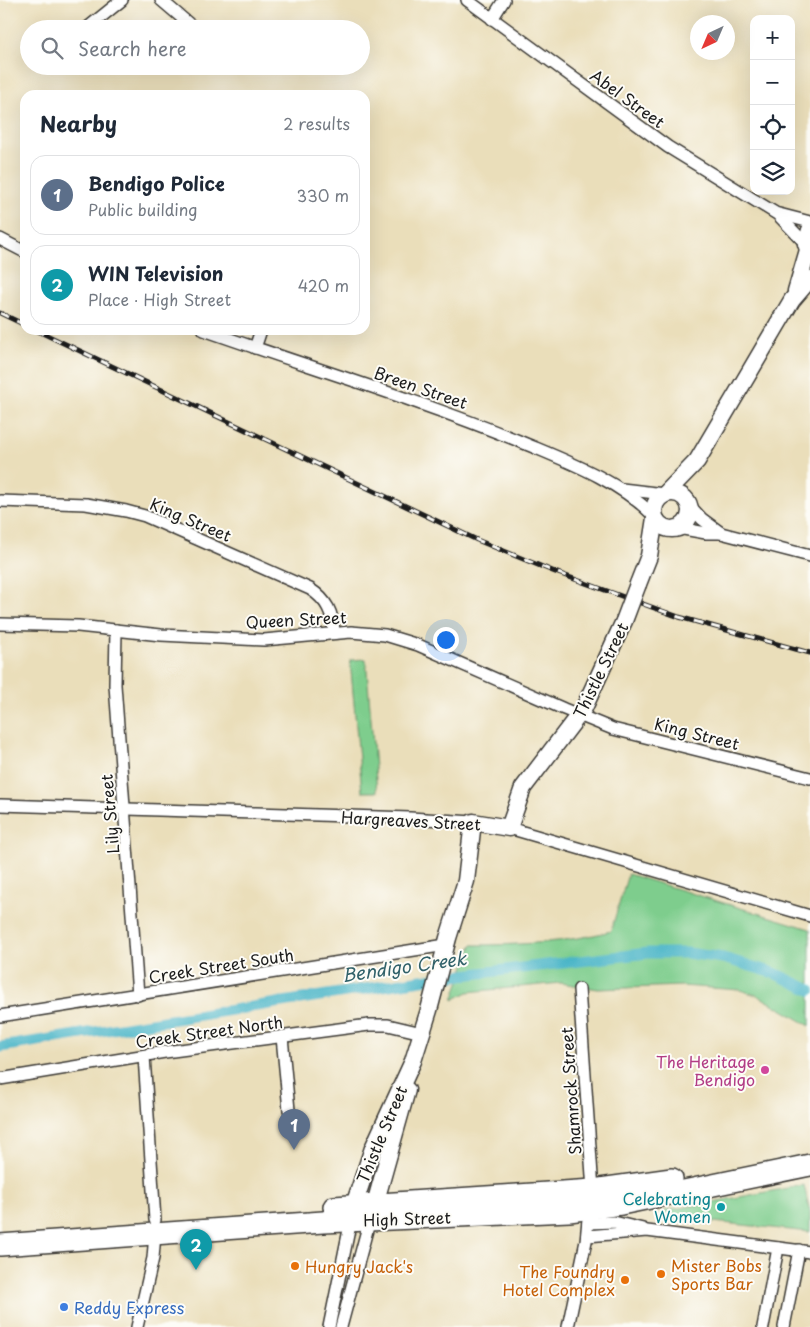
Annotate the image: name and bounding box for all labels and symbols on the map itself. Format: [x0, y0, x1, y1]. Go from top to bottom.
north arrow [690, 15, 735, 60]
street label: Abel Street [586, 63, 671, 134]
street label: Breen Street [371, 360, 471, 414]
street label: King Street [146, 491, 236, 547]
street label: Queen Street [245, 604, 348, 634]
street label: Thistle Street [566, 618, 634, 722]
your location [433, 627, 459, 653]
street label: King Street [652, 711, 742, 755]
street label: Lily Street [94, 773, 124, 855]
street label: Hargreaves Street [341, 804, 482, 836]
street label: Creek Street South [147, 942, 295, 988]
water label: Bendigo Creek [340, 944, 469, 988]
street label: Creek Street North [134, 1009, 284, 1053]
street label: Shamrock Street [554, 1026, 586, 1156]
place label: The Heritage Bendigo [656, 1049, 755, 1091]
marker: The Heritage Bendigo [759, 1064, 771, 1076]
street label: Thistle Street [350, 1081, 413, 1187]
pin: 1 [278, 1109, 310, 1150]
place label: Celebrating Women [622, 1186, 711, 1228]
marker: Celebrating Women [715, 1201, 727, 1213]
street label: High Street [363, 1204, 452, 1232]
pin: 2 [180, 1229, 212, 1270]
place label: Mister Bobs Sports Bar [671, 1253, 762, 1295]
place label: Hungry Jack's [305, 1254, 413, 1278]
place label: The Foundry Hotel Complex [503, 1259, 615, 1301]
marker: Hungry Jack's [289, 1260, 301, 1272]
marker: Mister Bobs Sports Bar [655, 1268, 667, 1280]
marker: The Foundry Hotel Complex [619, 1274, 631, 1286]
place label: Reddy Express [74, 1295, 184, 1319]
marker: Reddy Express [58, 1301, 70, 1313]

